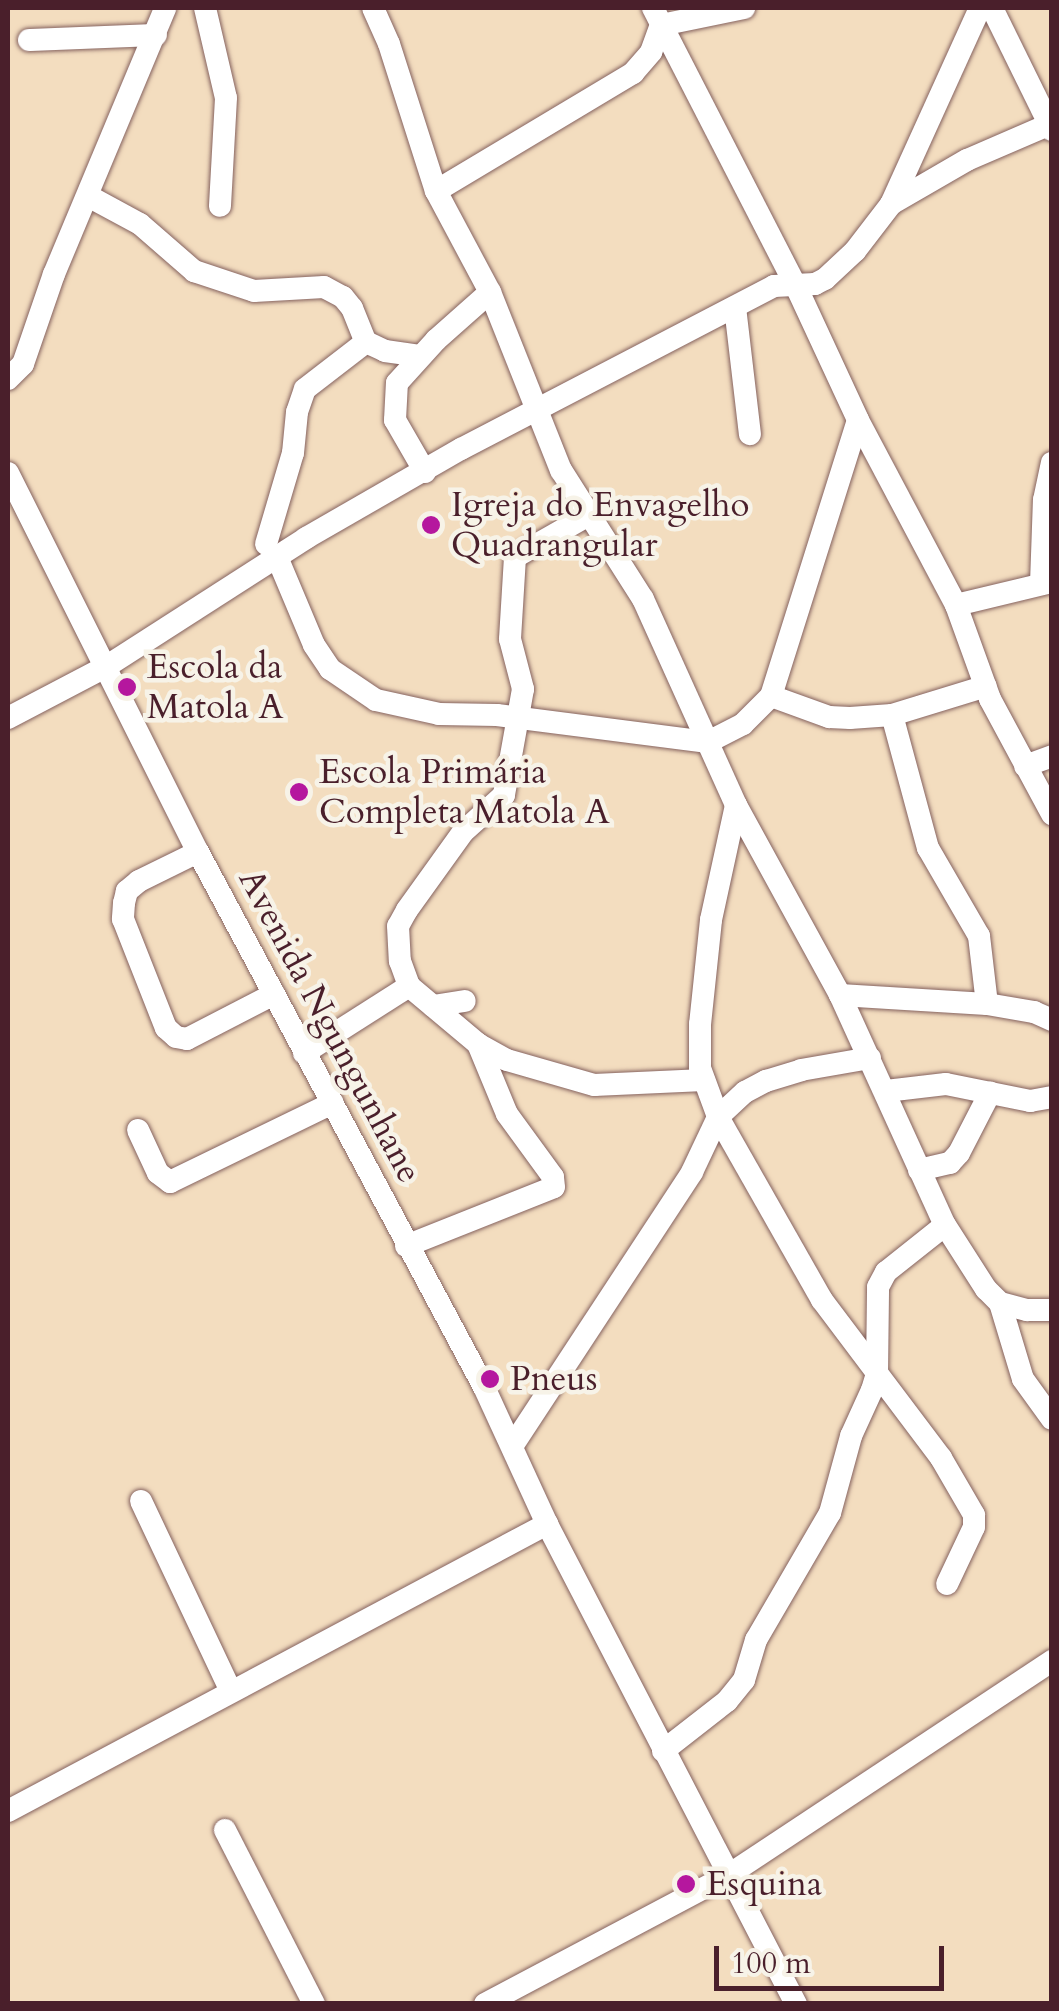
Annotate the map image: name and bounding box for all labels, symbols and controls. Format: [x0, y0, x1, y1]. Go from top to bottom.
place label: Igreja do Envagelho Quadrangular [451, 484, 749, 566]
marker: Igreja do Envagelho Quadrangular [420, 514, 442, 536]
place label: Escola da Matola A [147, 646, 283, 728]
marker: Escola da Matola A [116, 676, 138, 698]
place label: Escola Primária Completa Matola A [319, 751, 610, 833]
marker: Escola Primária Completa Matola A [288, 781, 310, 803]
street label: Avenida Ngungunhane [230, 862, 430, 1190]
place label: Pneus [510, 1358, 597, 1400]
marker: Pneus [479, 1368, 501, 1390]
place label: Esquina [706, 1863, 822, 1905]
marker: Esquina [675, 1873, 697, 1895]
scale bar [719, 1926, 949, 1988]
text: 100 m [731, 1943, 811, 1984]

